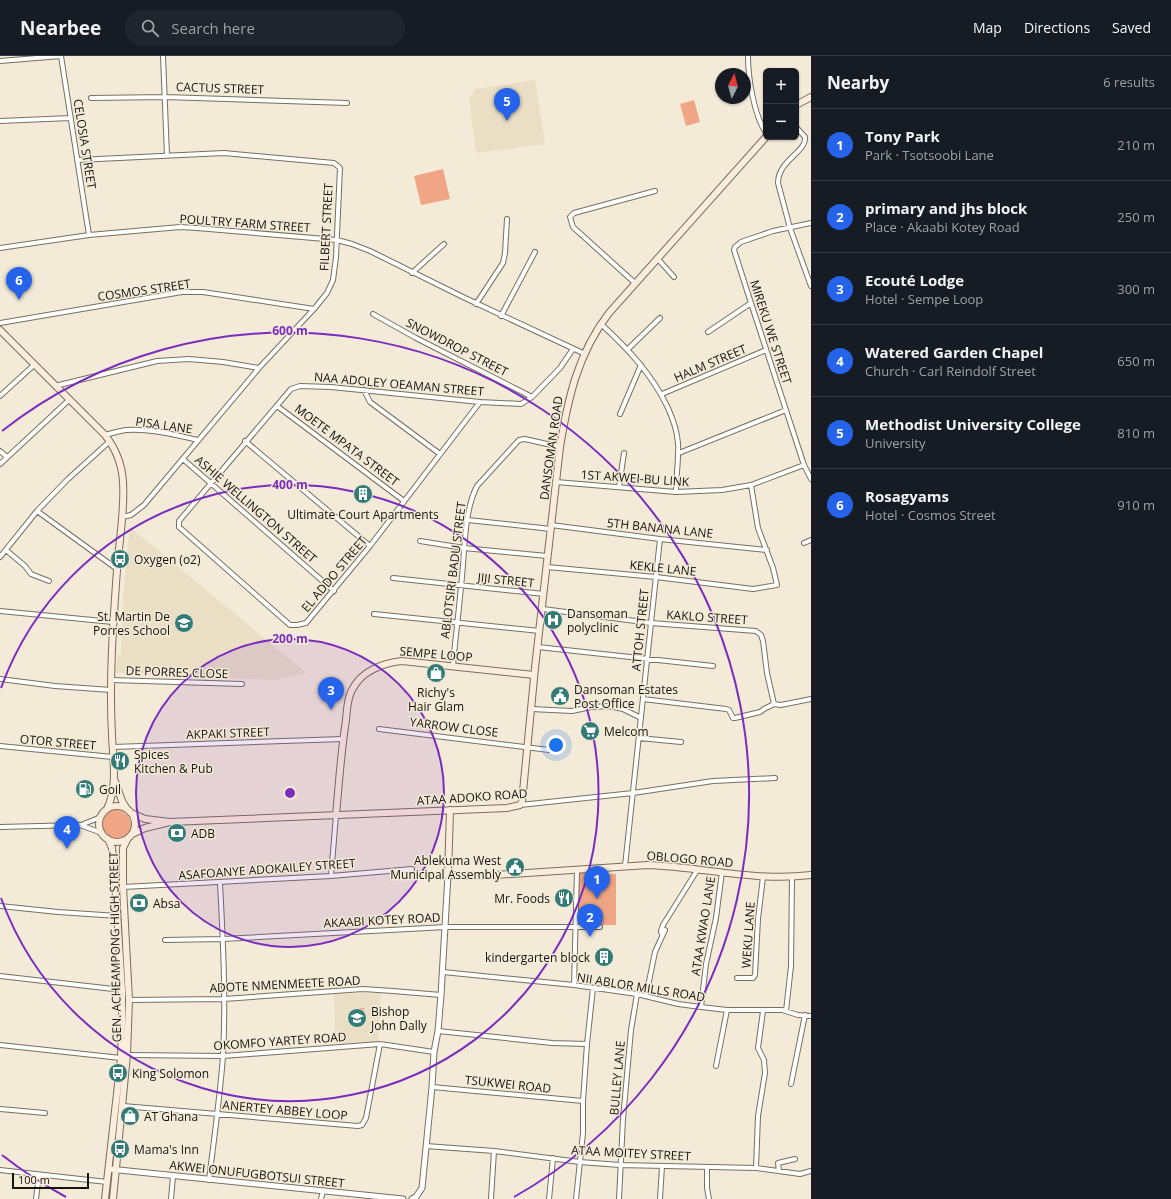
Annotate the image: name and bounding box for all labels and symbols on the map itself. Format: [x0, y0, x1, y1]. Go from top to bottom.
north arrow [715, 68, 751, 104]
street label: CACTUS STREET [176, 78, 265, 98]
pin: 5 [494, 88, 520, 121]
street label: CELOSIA STREET [69, 98, 101, 191]
street label: FILBERT STREET [315, 182, 337, 271]
street label: POULTRY FARM STREET [179, 210, 311, 236]
pin: 6 [6, 267, 32, 300]
street label: COSMOS STREET [96, 275, 192, 305]
street label: MIREKU WE STREET [746, 278, 796, 387]
street label: SNOWDROP STREET [403, 314, 511, 380]
text: 600 m [272, 322, 308, 339]
street label: HALM STREET [671, 340, 749, 386]
street label: NAA ADOLEY OEAMAN STREET [313, 368, 485, 400]
street label: DANSOMAN ROAD [535, 395, 567, 501]
street label: MOETE MPATA STREET [291, 400, 403, 490]
street label: PISA LANE [134, 413, 194, 437]
street label: ASHIE WELLINGTON STREET [191, 451, 321, 567]
street label: 1ST AKWEI-BU LINK [580, 466, 690, 490]
text: 400 m [272, 476, 308, 493]
building icon: Ultimate Court Apartments [352, 483, 374, 505]
street label: ABLOTSIRI BADU STREET [436, 500, 470, 639]
place label: Ultimate Court Apartments [287, 506, 439, 523]
street label: 5TH BANANA LANE [606, 514, 714, 542]
street label: EL ADDO STREET [297, 532, 371, 615]
bus stop icon: Oxygen (o2) [109, 548, 131, 570]
place label: Oxygen (o2) [134, 551, 201, 568]
street label: KEKLE LANE [629, 556, 697, 580]
street label: JIJI STREET [476, 568, 536, 591]
street label: ATTOH STREET [627, 588, 653, 672]
place label: Dansoman polyclinic [567, 605, 628, 636]
street label: KAKLO STREET [666, 606, 749, 628]
place label: St. Martin De Porres School [93, 608, 170, 639]
hospital icon: Dansoman polyclinic [542, 609, 564, 631]
school or university icon: St. Martin De Porres School [173, 612, 195, 634]
text: 200 m [272, 630, 308, 647]
street label: SEMPE LOOP [399, 642, 473, 666]
street label: DE PORRES CLOSE [125, 662, 229, 682]
shop icon: Richy's Hair Glam [425, 662, 447, 684]
pin: 3 [318, 677, 344, 710]
place label: Dansoman Estates Post Office [574, 681, 678, 712]
place label: Richy's Hair Glam [408, 684, 464, 715]
public building icon: Dansoman Estates Post Office [549, 685, 571, 707]
street label: YARROW CLOSE [409, 713, 499, 741]
supermarket icon: Melcom [579, 720, 601, 742]
street label: AKPAKI STREET [186, 723, 271, 743]
place label: Melcom [604, 723, 649, 740]
street label: OTOR STREET [19, 730, 97, 754]
your location [546, 735, 566, 755]
place label: Spices Kitchen & Pub [134, 746, 213, 777]
restaurant icon: Spices Kitchen & Pub [109, 750, 131, 772]
fuel station icon: Goil [74, 778, 96, 800]
place label: Goil [99, 781, 121, 798]
street label: ATAA ADOKO ROAD [416, 785, 528, 809]
centre of rings [283, 786, 297, 800]
pin: 4 [54, 816, 80, 849]
bank icon: ADB [166, 822, 188, 844]
place label: ADB [191, 825, 215, 842]
street label: OBLOGO ROAD [646, 847, 734, 871]
street label: GEN. ACHEAMPONG HIGH STREET [105, 851, 125, 1042]
place label: Ablekuma West Municipal Assembly [390, 852, 502, 883]
street label: ASAFOANYE ADOKAILEY STREET [178, 854, 357, 884]
public building icon: Ablekuma West Municipal Assembly [504, 856, 526, 878]
pin: 1 [584, 866, 610, 899]
street label: ATAA KWAO LANE [687, 875, 719, 977]
restaurant icon: Mr. Foods [553, 887, 575, 909]
place label: Mr. Foods [494, 890, 550, 907]
bank icon: Absa [128, 892, 150, 914]
place label: Absa [153, 895, 180, 912]
street label: WEKU LANE [737, 901, 759, 969]
pin: 2 [577, 904, 603, 937]
street label: AKAABI KOTEY ROAD [323, 908, 441, 932]
building icon: kindergarten block [593, 946, 615, 968]
place label: kindergarten block [485, 949, 591, 966]
street label: NII ABLOR MILLS ROAD [576, 968, 706, 1006]
street label: ADOTE NMENMEETE ROAD [209, 972, 361, 996]
place label: Bishop John Dally [370, 1003, 428, 1034]
school or university icon: Bishop John Dally [346, 1007, 368, 1029]
street label: OKOMFO YARTEY ROAD [213, 1028, 347, 1054]
street label: BULLEY LANE [605, 1040, 629, 1116]
bus stop icon: King Solomon [107, 1062, 129, 1084]
place label: King Solomon [132, 1065, 209, 1082]
street label: TSUKWEI ROAD [464, 1071, 552, 1097]
street label: ANERTEY ABBEY LOOP [222, 1096, 348, 1124]
shop icon: AT Ghana [119, 1105, 141, 1127]
place label: AT Ghana [144, 1108, 198, 1125]
bus stop icon: Mama's Inn [109, 1138, 131, 1160]
place label: Mama's Inn [134, 1141, 199, 1158]
street label: ATAA MOITEY STREET [571, 1141, 692, 1165]
street label: AKWEI ONUFUGBOTSUI STREET [169, 1156, 346, 1192]
scale bar [12, 1171, 89, 1190]

